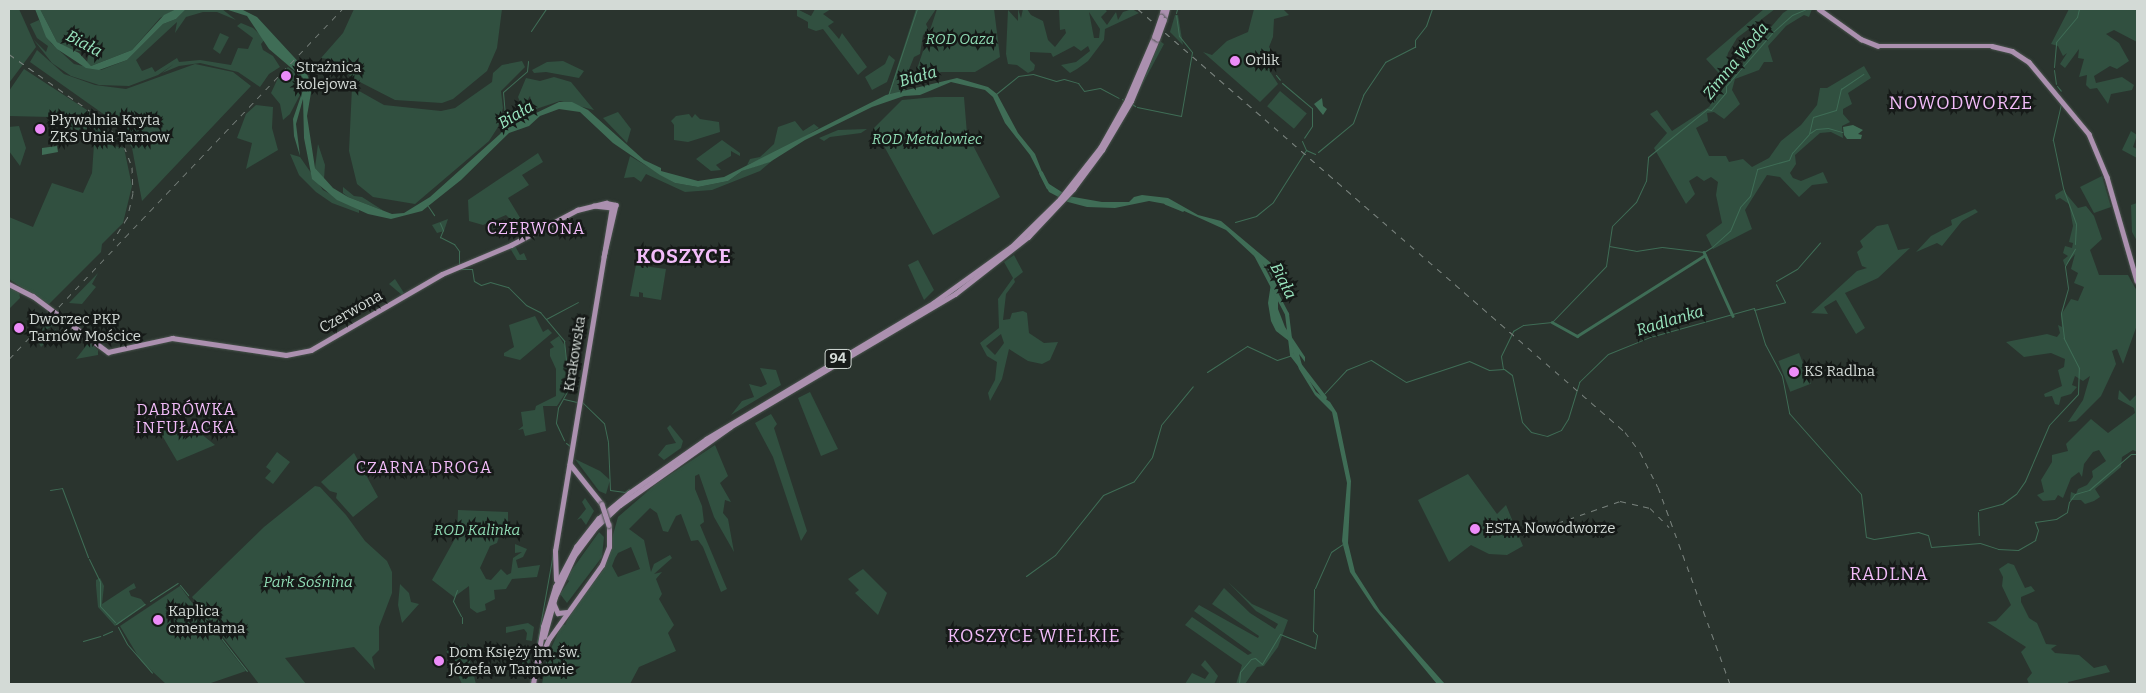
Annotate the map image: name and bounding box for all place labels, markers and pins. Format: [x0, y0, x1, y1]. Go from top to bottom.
place label: Orlik [1245, 52, 1280, 70]
marker: Orlik [1229, 55, 1241, 67]
place label: Strażnica kolejowa [296, 58, 361, 93]
marker: Strażnica kolejowa [280, 70, 292, 82]
place label: Pływalnia Kryta ZKS Unia Tarnow [50, 111, 170, 146]
marker: Pływalnia Kryta ZKS Unia Tarnow [34, 123, 46, 135]
place label: Dworzec PKP Tarnów Mościce [29, 310, 141, 345]
marker: Dworzec PKP Tarnów Mościce [13, 322, 25, 334]
place label: KS Radlna [1804, 363, 1875, 381]
marker: KS Radlna [1788, 366, 1800, 378]
place label: ESTA Nowodworze [1485, 520, 1615, 538]
marker: ESTA Nowodworze [1469, 523, 1481, 535]
place label: Kaplica cmentarna [168, 602, 245, 637]
marker: Kaplica cmentarna [152, 614, 164, 626]
place label: Dom Księży im. św. Józefa w Tarnowie [449, 643, 580, 678]
marker: Dom Księży im. św. Józefa w Tarnowie [433, 655, 445, 667]

